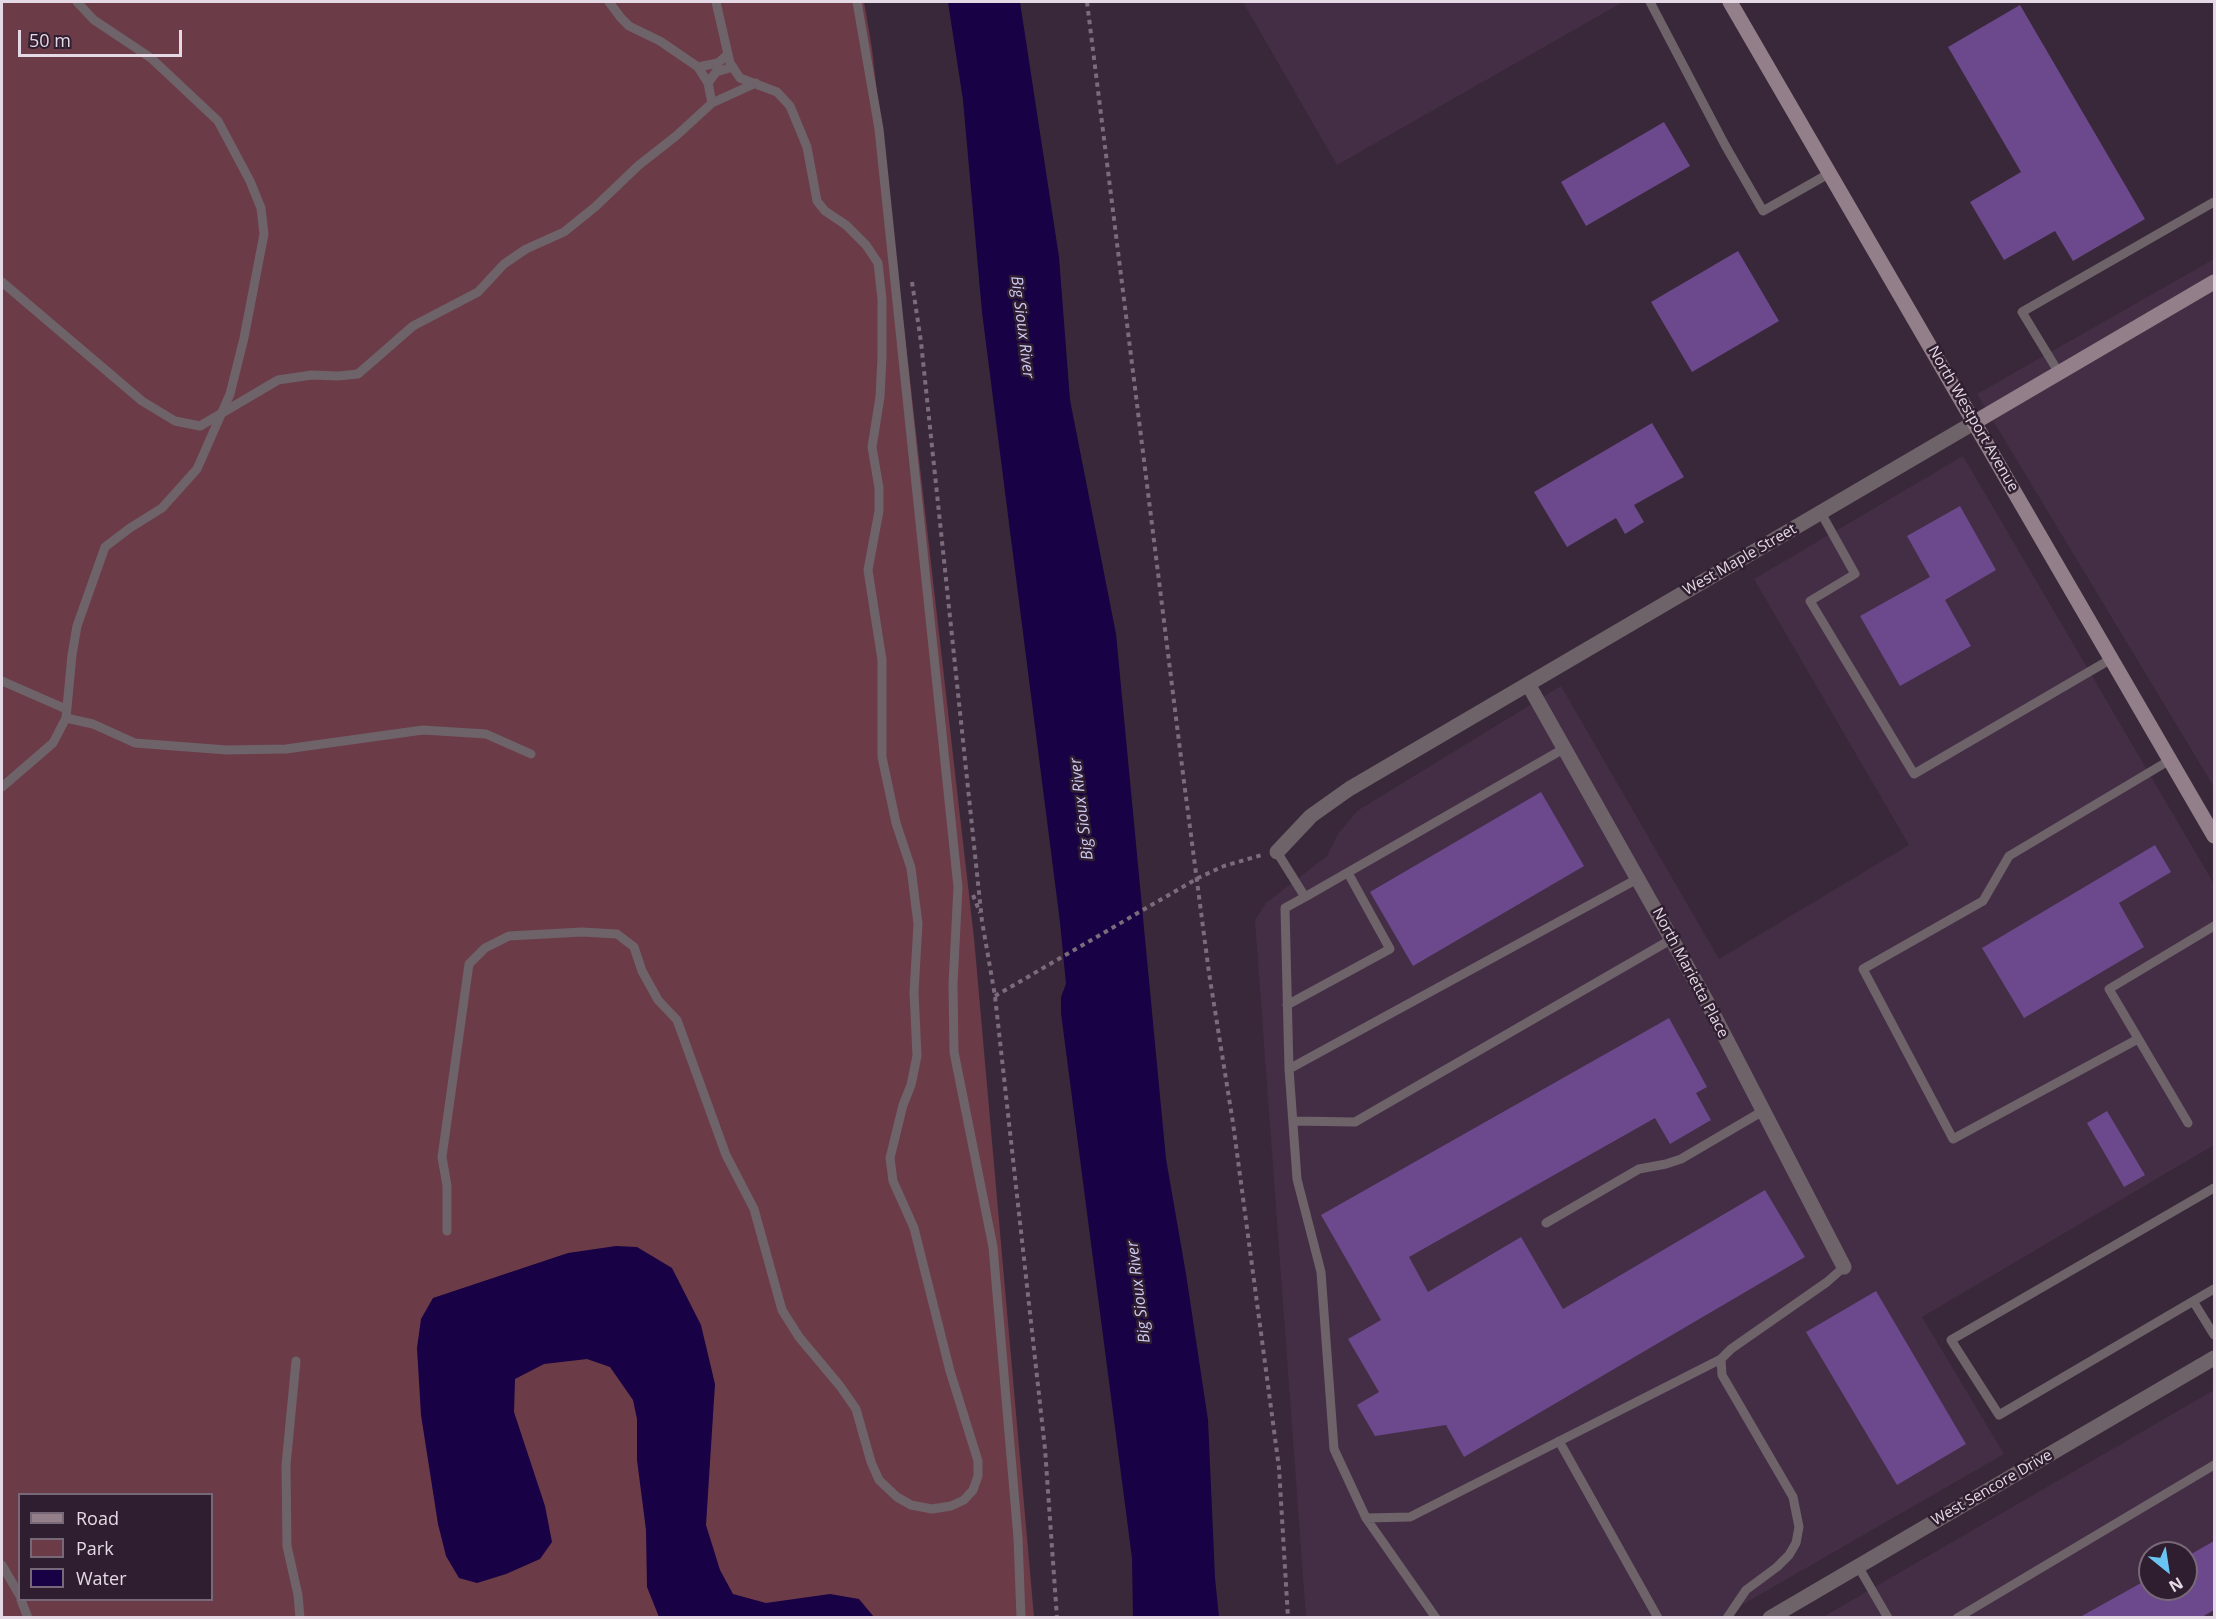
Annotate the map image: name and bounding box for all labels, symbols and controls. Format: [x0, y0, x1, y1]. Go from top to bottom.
scale bar [21, 18, 184, 56]
text: 50 m [29, 28, 71, 52]
water label: Big Sioux River [1006, 275, 1038, 379]
street label: North Westport Avenue [1924, 343, 2022, 495]
street label: West Maple Street [1680, 520, 1800, 600]
water label: Big Sioux River [1066, 757, 1098, 861]
street label: North Marietta Place [1648, 905, 1732, 1041]
water label: Big Sioux River [1123, 1240, 1155, 1344]
street label: West Sencore Drive [1929, 1446, 2055, 1530]
legend [18, 1493, 213, 1601]
text: Road [76, 1506, 119, 1530]
text: Park [76, 1536, 114, 1560]
north arrow [2138, 1541, 2198, 1601]
text: Water [76, 1566, 127, 1590]
text: N [2165, 1572, 2187, 1598]

